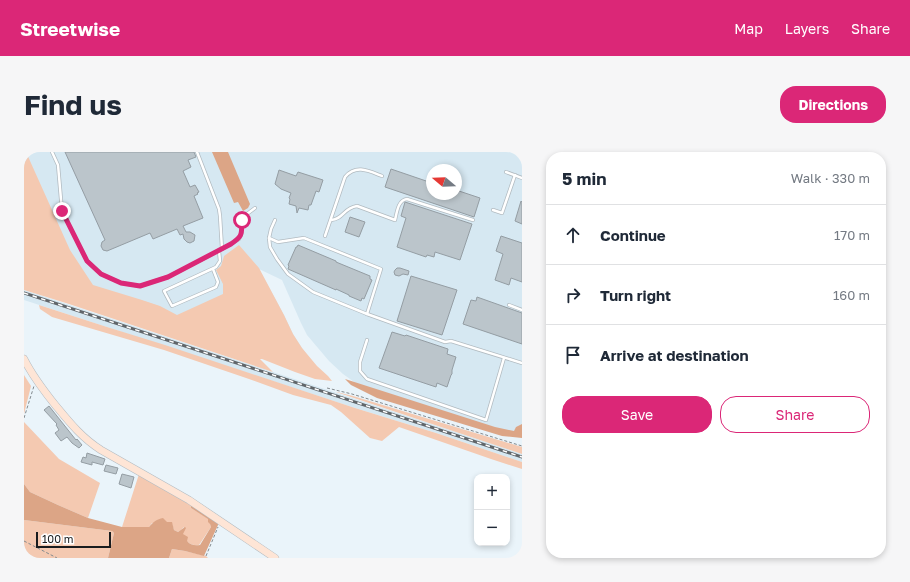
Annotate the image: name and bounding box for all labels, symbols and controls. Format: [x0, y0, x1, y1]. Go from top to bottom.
text: Streetwise [20, 17, 120, 40]
text: Map [734, 20, 763, 37]
text: Layers [785, 20, 829, 37]
text: Share [851, 20, 890, 37]
button: Directions [780, 86, 886, 123]
text: Find us [24, 88, 122, 121]
north arrow [426, 164, 462, 200]
text: 5 min [562, 168, 606, 189]
text: Walk · 330 m [791, 170, 870, 186]
route end [53, 202, 71, 220]
route start [233, 211, 251, 229]
icon: ahead [562, 224, 584, 246]
text: Continue [600, 226, 666, 244]
text: 170 m [834, 227, 870, 243]
icon: right [562, 284, 584, 306]
text: Turn right [600, 286, 671, 304]
text: 160 m [833, 287, 870, 303]
icon: arrive [562, 344, 584, 366]
text: Arrive at destination [600, 346, 749, 364]
button: Save [562, 396, 712, 433]
button: Share [720, 396, 870, 433]
map controls [474, 474, 510, 546]
button: + [474, 474, 510, 510]
button: − [474, 510, 510, 546]
scale bar [36, 530, 111, 549]
text: 100 m [42, 532, 73, 545]

